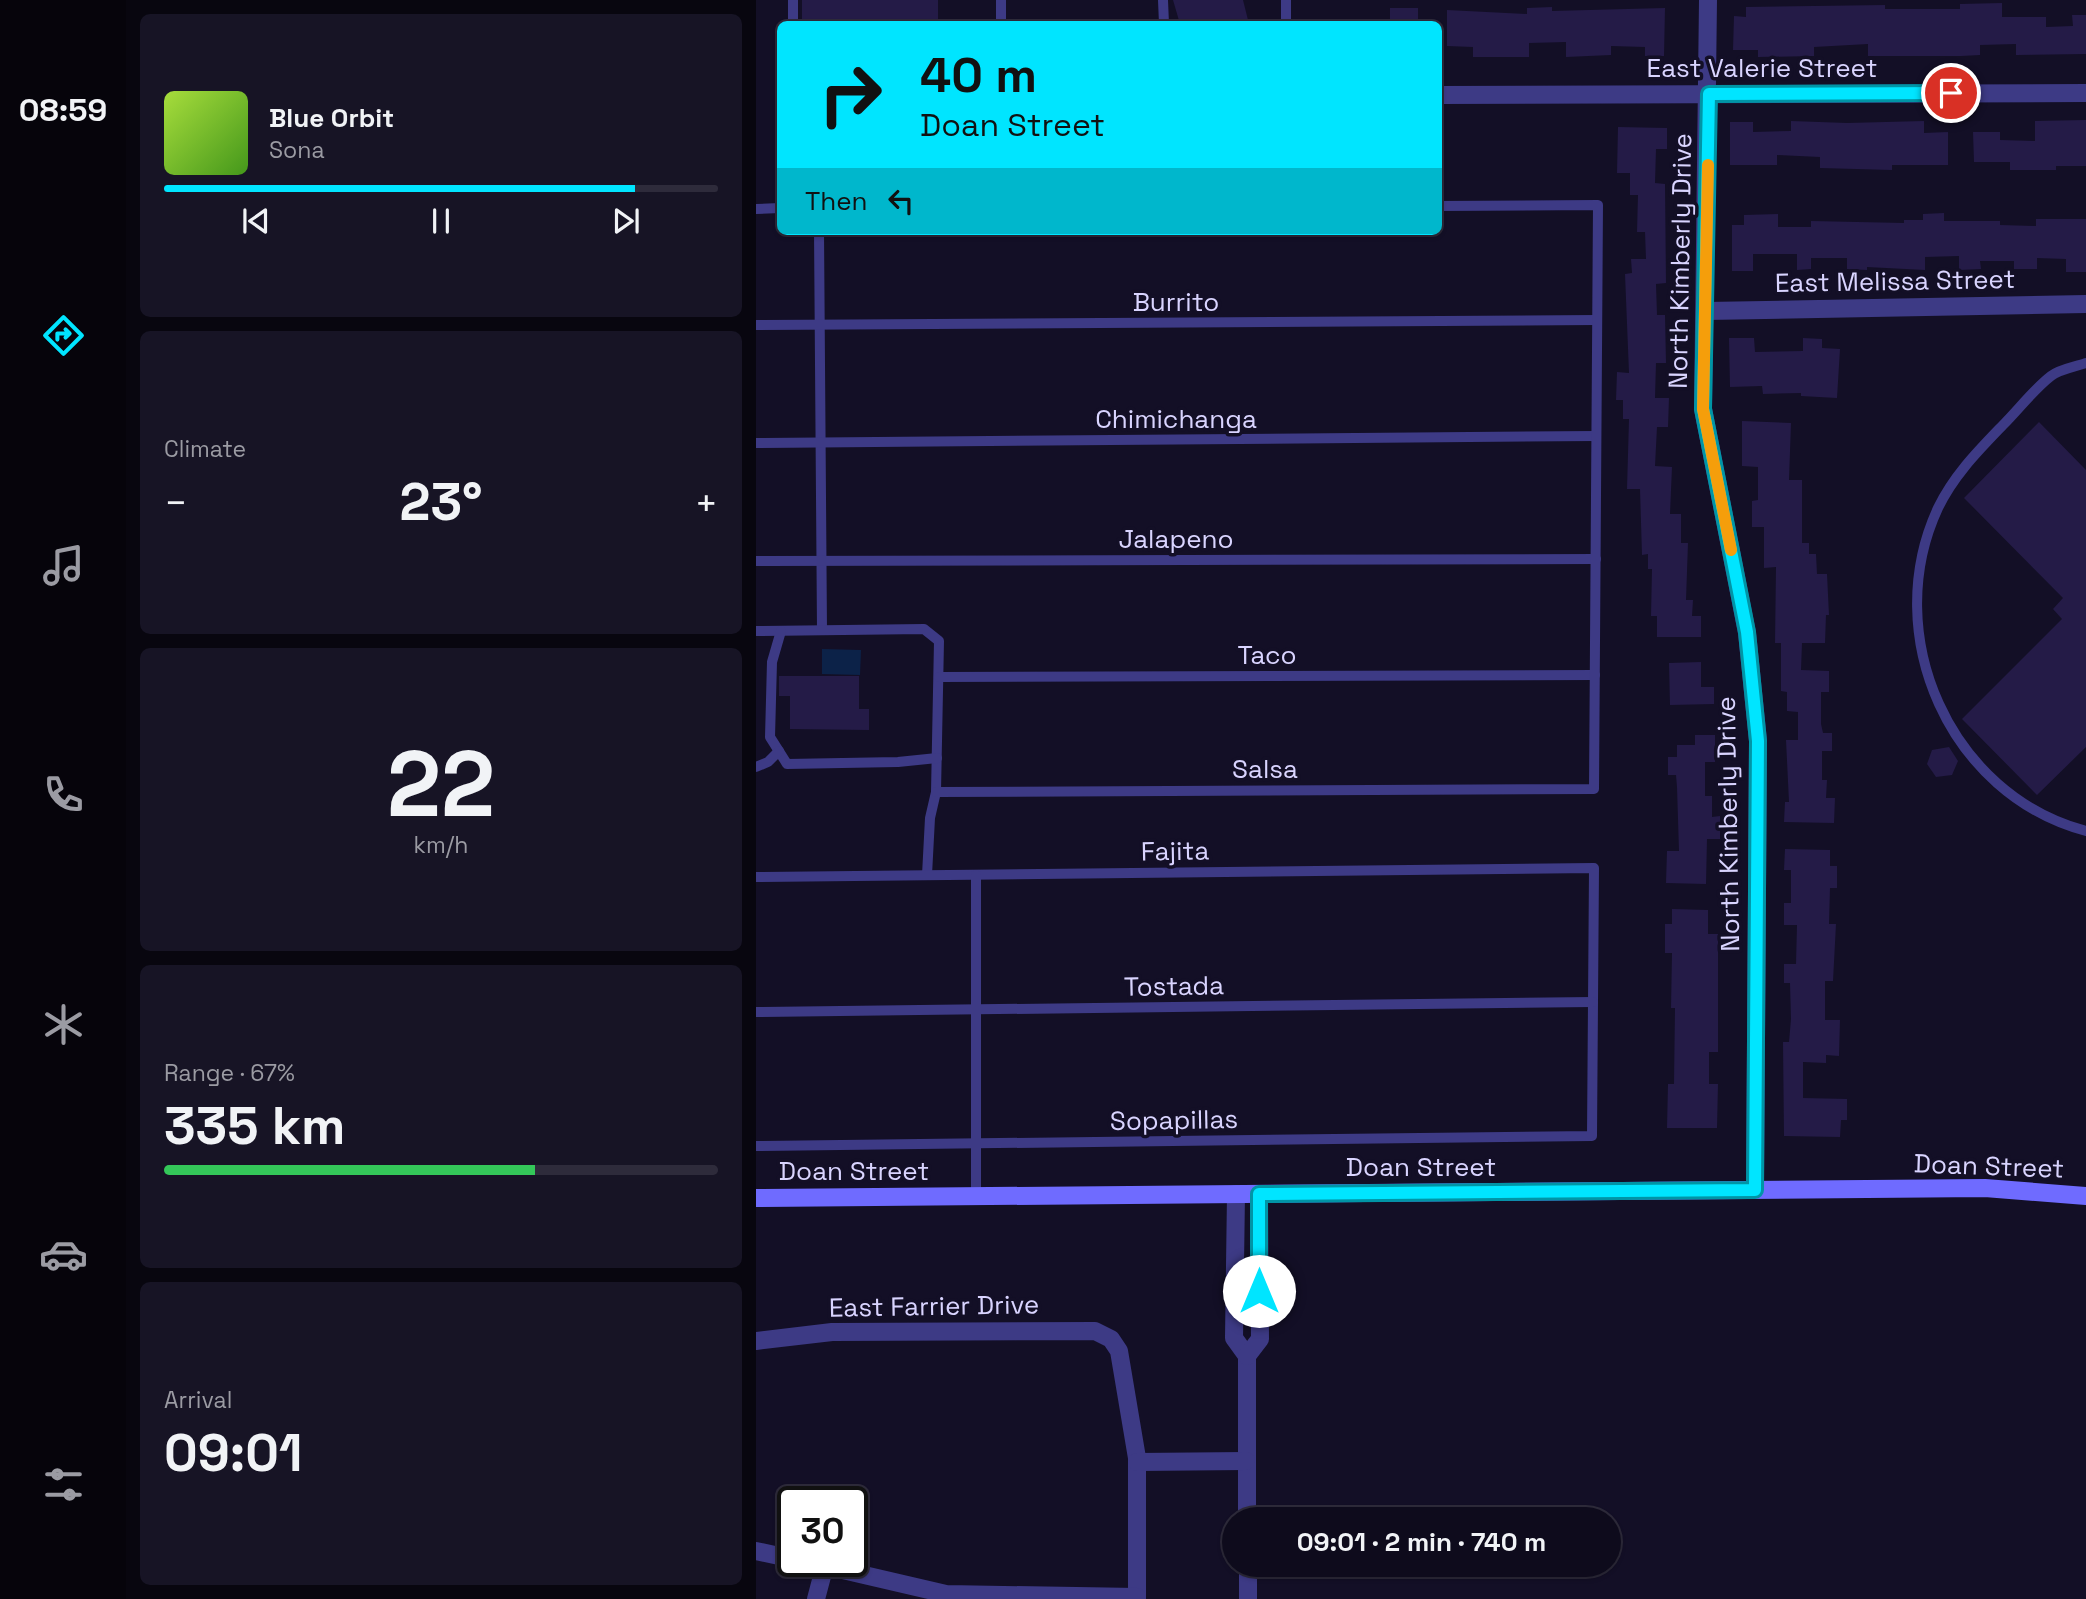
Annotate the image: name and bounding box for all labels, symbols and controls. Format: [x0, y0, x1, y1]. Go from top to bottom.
text: 40 m [920, 44, 1037, 106]
icon: right [805, 49, 896, 140]
street label: East Valerie Street [1647, 51, 1877, 85]
pin [1921, 63, 1981, 123]
icon: arrive [1932, 74, 1970, 112]
text: 08:59 [19, 90, 107, 130]
text: Blue Orbit [269, 101, 394, 135]
text: Doan Street [920, 105, 1105, 145]
street label: North Kimberly Drive [1661, 133, 1699, 389]
text: Sona [269, 135, 325, 165]
icon: left [882, 182, 920, 220]
text: Then [805, 184, 868, 218]
icon: previous [237, 202, 275, 240]
icon: pause [422, 202, 460, 240]
icon: next [607, 202, 645, 240]
street label: East Melissa Street [1774, 262, 2016, 300]
street label: Burrito [1133, 285, 1219, 319]
icon: directions [39, 311, 88, 360]
street label: Chimichanga [1095, 402, 1257, 436]
text: Climate [164, 434, 246, 464]
text: 23° [400, 469, 483, 535]
text: − [164, 479, 188, 527]
text: + [694, 479, 718, 527]
street label: Jalapeno [1118, 522, 1234, 556]
icon: music [39, 541, 88, 590]
street label: Taco [1237, 638, 1297, 672]
street label: North Kimberly Drive [1709, 696, 1747, 952]
text: 22 [387, 726, 495, 843]
street label: Salsa [1232, 752, 1298, 786]
icon: phone [39, 770, 88, 819]
text: km/h [414, 830, 468, 860]
street label: Fajita [1140, 833, 1210, 869]
street label: Tostada [1124, 968, 1224, 1004]
icon: climate [39, 1000, 88, 1049]
text: Range · 67% [164, 1058, 295, 1088]
text: 335 km [164, 1093, 345, 1159]
street label: Sopapillas [1110, 1102, 1238, 1138]
street label: Doan Street [1913, 1146, 2065, 1186]
street label: Doan Street [1346, 1150, 1496, 1184]
street label: Doan Street [779, 1154, 929, 1188]
icon: car [39, 1230, 88, 1279]
position arrow [1222, 1254, 1296, 1328]
street label: East Farrier Drive [828, 1287, 1040, 1325]
text: Arrival [164, 1385, 232, 1415]
text: 09:01 [164, 1420, 303, 1486]
icon: filters [39, 1460, 88, 1509]
speed limit sign: 30 [777, 1486, 868, 1577]
text: 09:01 · 2 min · 740 m [1297, 1525, 1546, 1559]

